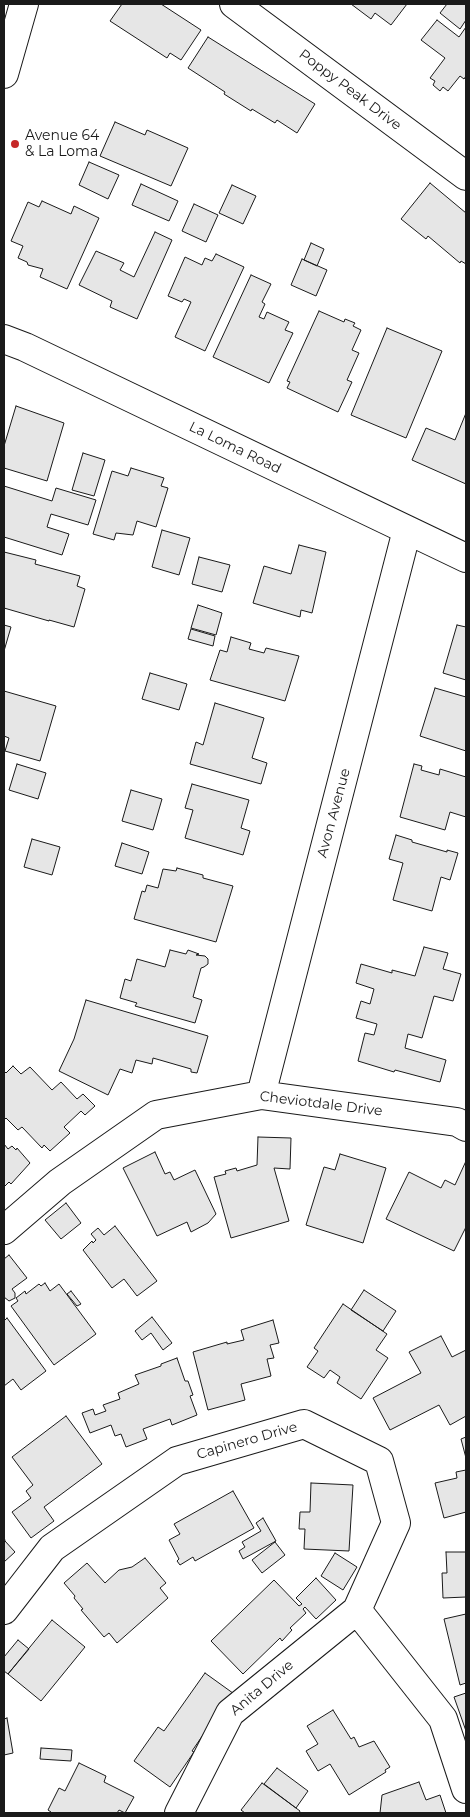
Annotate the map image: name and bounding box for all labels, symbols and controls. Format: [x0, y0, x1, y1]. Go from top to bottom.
street label: Poppy Peak Drive [296, 46, 404, 134]
place label: Avenue 64 & La Loma [25, 128, 99, 160]
marker: Avenue 64 & La Loma [9, 138, 21, 150]
street label: La Loma Road [186, 418, 284, 478]
street label: Avon Avenue [314, 766, 354, 860]
street label: Cheviotdale Drive [259, 1088, 383, 1120]
street label: Capinero Drive [195, 1419, 299, 1463]
street label: Anita Drive [227, 1657, 297, 1719]

